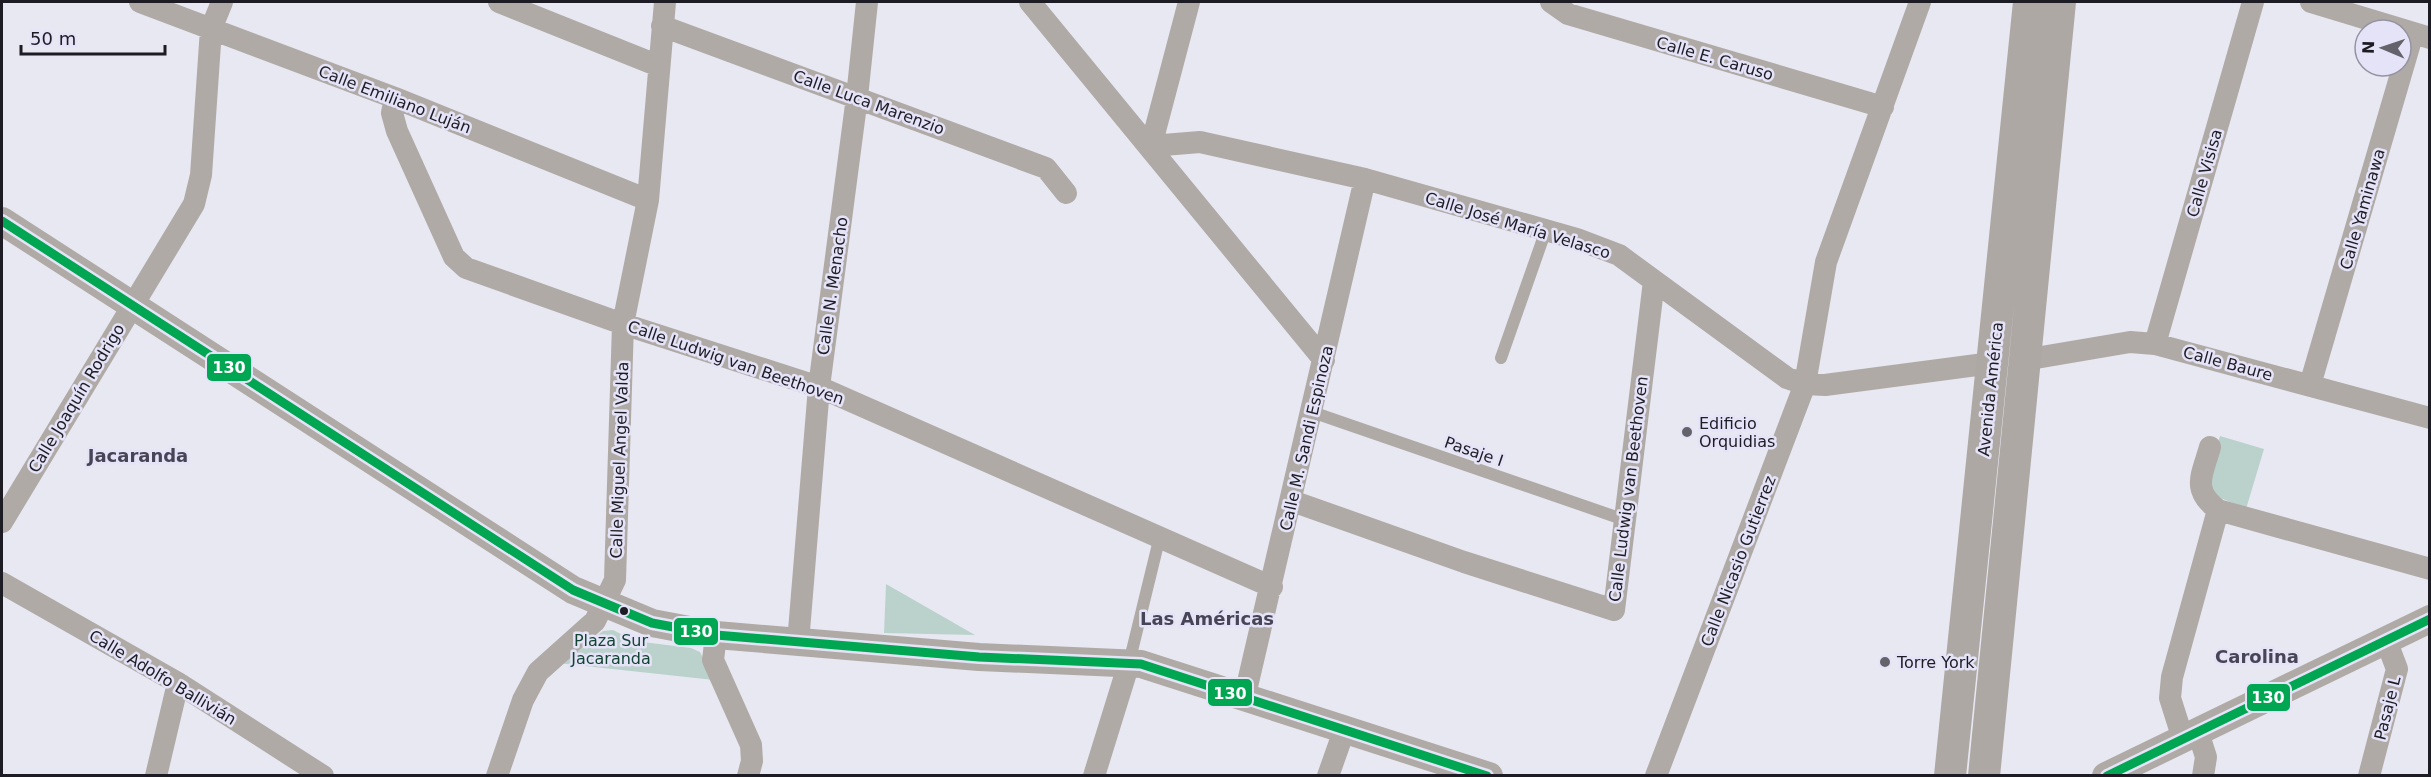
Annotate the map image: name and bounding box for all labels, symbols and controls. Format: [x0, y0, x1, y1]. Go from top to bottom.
scale bar [21, 18, 165, 56]
north arrow [2353, 18, 2413, 78]
text: 50 m [30, 28, 76, 49]
street label: Calle E. Caruso [1654, 33, 1776, 84]
text: N [2359, 40, 2378, 55]
street label: Calle Emiliano Luján [316, 62, 474, 137]
street label: Calle Luca Marenzio [791, 66, 947, 139]
street label: Calle Visisa [2183, 127, 2226, 219]
street label: Calle Yaminawa [2336, 146, 2389, 272]
street label: Calle José María Velasco [1423, 188, 1613, 263]
street label: Calle N. Menacho [813, 216, 852, 356]
street label: Calle Ludwig van Beethoven [625, 316, 846, 408]
street label: Calle Joaquín Rodrigo [24, 320, 128, 476]
street label: Avenida América [1974, 321, 2007, 457]
street label: Calle Baure [2181, 342, 2275, 385]
street label: Calle M. Sandi Espinoza [1276, 344, 1337, 533]
line badge: 130 [206, 353, 252, 382]
text: 130 [212, 358, 246, 377]
street label: Calle Miguel Angel Valda [607, 361, 632, 559]
street label: Calle Ludwig van Beethoven [1605, 375, 1652, 603]
place label: Edificio Orquidias [1699, 414, 1775, 451]
marker: Edificio Orquidias [1680, 425, 1694, 439]
street label: Pasaje I [1442, 433, 1506, 470]
district label: Jacaranda [86, 445, 188, 466]
street label: Calle Nicasio Gutierrez [1697, 473, 1780, 649]
unlabelled marker [618, 605, 630, 617]
district label: Las Américas [1140, 608, 1274, 629]
line badge: 130 [673, 617, 719, 646]
text: 130 [679, 622, 713, 641]
street label: Calle Adolfo Ballivián [86, 626, 240, 729]
park label: Plaza Sur Jacaranda [570, 631, 651, 668]
district label: Carolina [2215, 646, 2299, 667]
place label: Torre York [1896, 653, 1975, 672]
marker: Torre York [1878, 655, 1892, 669]
street label: Pasaje L [2370, 674, 2405, 742]
line badge: 130 [1207, 678, 1253, 707]
line badge: 130 [2246, 683, 2291, 712]
text: 130 [1213, 684, 1247, 703]
text: 130 [2251, 688, 2285, 707]

